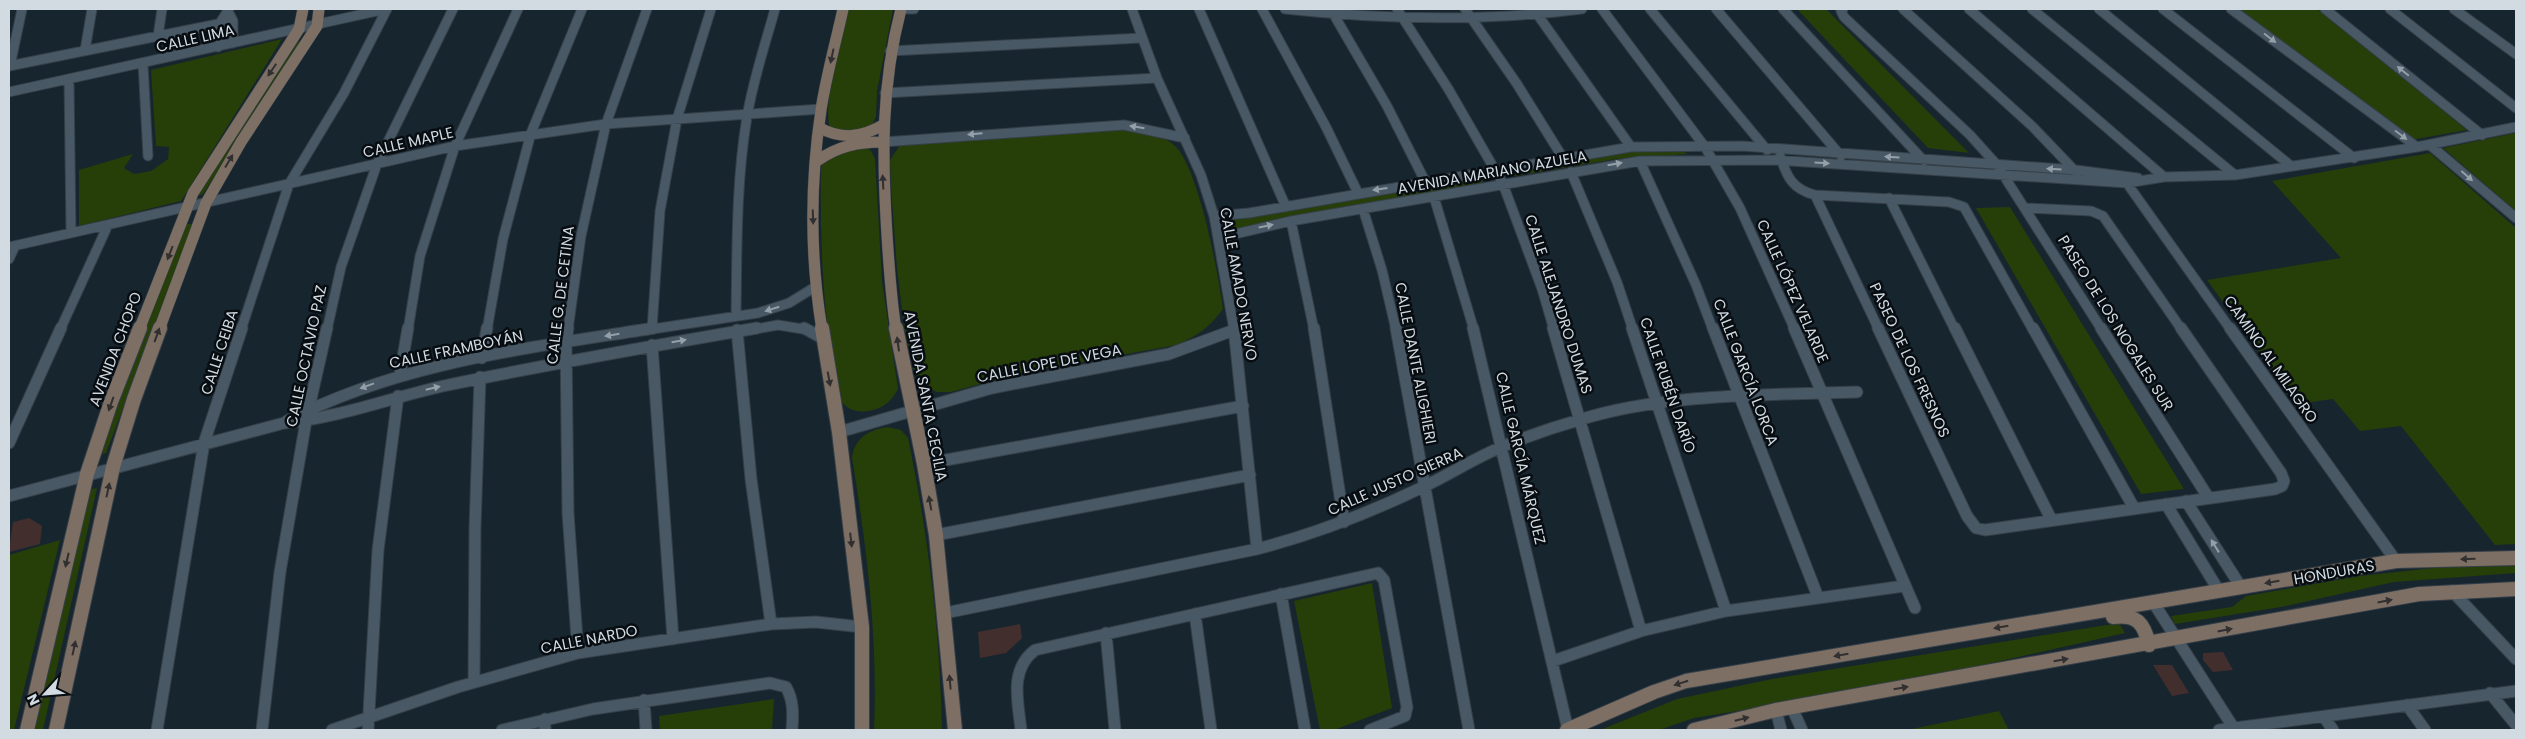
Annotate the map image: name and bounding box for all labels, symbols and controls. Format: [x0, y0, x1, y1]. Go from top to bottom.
street label: CALLE LIMA [154, 19, 236, 57]
one-way arrow [2263, 33, 2277, 43]
one-way arrow [828, 49, 836, 65]
one-way arrow [267, 63, 277, 77]
one-way arrow [2397, 66, 2410, 77]
street label: CALLE MAPLE [361, 121, 455, 163]
one-way arrow [1129, 123, 1145, 131]
one-way arrow [2394, 129, 2407, 140]
one-way arrow [967, 131, 983, 139]
street label: AVENIDA MARIANO AZUELA [1396, 145, 1588, 199]
one-way arrow [1884, 153, 1900, 161]
one-way arrow [225, 154, 234, 167]
one-way arrow [1607, 159, 1623, 167]
one-way arrow [1815, 159, 1831, 167]
one-way arrow [2046, 165, 2062, 173]
one-way arrow [2461, 171, 2474, 182]
one-way arrow [879, 174, 887, 190]
one-way arrow [1371, 186, 1387, 194]
street label: CALLE AMADO NERVO [1215, 206, 1263, 362]
one-way arrow [809, 209, 817, 225]
street label: CALLE ALEJANDRO DUMAS [1520, 212, 1598, 396]
street label: CALLE LÓPEZ VELARDE [1752, 216, 1834, 366]
one-way arrow [1258, 222, 1274, 230]
street label: CALLE G. DE CETINA [541, 225, 579, 365]
street label: PASEO DE LOS NOGALES SUR [2053, 231, 2179, 415]
one-way arrow [166, 246, 174, 261]
street label: PASEO DE LOS FRESNOS [1865, 279, 1955, 441]
street label: CALLE DANTE ALIGHIERI [1390, 281, 1442, 445]
street label: CALLE OCTAVIO PAZ [281, 283, 331, 429]
street label: AVENIDA CHOPO [83, 289, 147, 409]
street label: CAMINO AL MILAGRO [2219, 291, 2323, 427]
street label: CALLE GARCÍA LORCA [1708, 296, 1784, 448]
one-way arrow [764, 305, 779, 313]
street label: CALLE CEIBA [195, 307, 243, 397]
street label: AVENIDA SANTA CECILIA [899, 309, 953, 483]
street label: CALLE RUBÉN DARÍO [1635, 314, 1701, 456]
street label: CALLE FRAMBOYÁN [387, 325, 525, 373]
one-way arrow [153, 327, 161, 342]
one-way arrow [603, 332, 619, 340]
one-way arrow [894, 335, 902, 351]
one-way arrow [671, 336, 687, 344]
street label: CALLE LOPE DE VEGA [975, 339, 1123, 387]
street label: CALLE GARCÍA MÁRQUEZ [1491, 370, 1551, 546]
one-way arrow [826, 371, 834, 387]
one-way arrow [360, 383, 375, 390]
one-way arrow [426, 384, 441, 392]
one-way arrow [106, 397, 114, 412]
street label: CALLE JUSTO SIERRA [1324, 442, 1466, 520]
one-way arrow [104, 482, 112, 497]
one-way arrow [926, 495, 934, 511]
one-way arrow [847, 532, 855, 548]
one-way arrow [2210, 539, 2220, 553]
one-way arrow [63, 553, 71, 568]
street label: HONDURAS [2292, 555, 2376, 589]
one-way arrow [2459, 555, 2475, 563]
one-way arrow [2263, 578, 2279, 586]
one-way arrow [2377, 596, 2393, 604]
street label: CALLE NARDO [539, 619, 640, 659]
one-way arrow [1993, 624, 2009, 632]
one-way arrow [2218, 626, 2234, 634]
one-way arrow [70, 640, 78, 656]
one-way arrow [1833, 651, 1849, 659]
one-way arrow [2053, 655, 2069, 663]
north arrow [20, 669, 70, 719]
one-way arrow [946, 673, 954, 689]
one-way arrow [1674, 679, 1689, 687]
one-way arrow [1893, 684, 1909, 692]
text: N [22, 691, 45, 709]
one-way arrow [1734, 715, 1749, 723]

